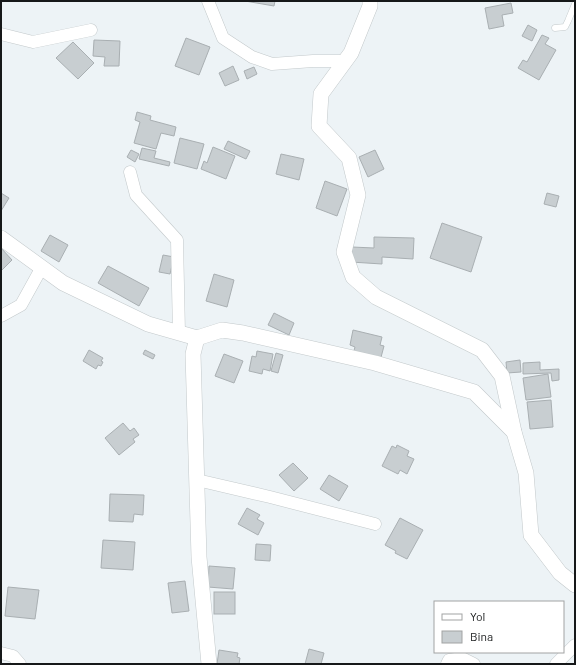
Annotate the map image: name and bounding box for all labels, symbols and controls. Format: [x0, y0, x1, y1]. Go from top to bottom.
legend [434, 601, 564, 653]
text: Yol [470, 609, 485, 623]
text: Bina [470, 629, 493, 643]

